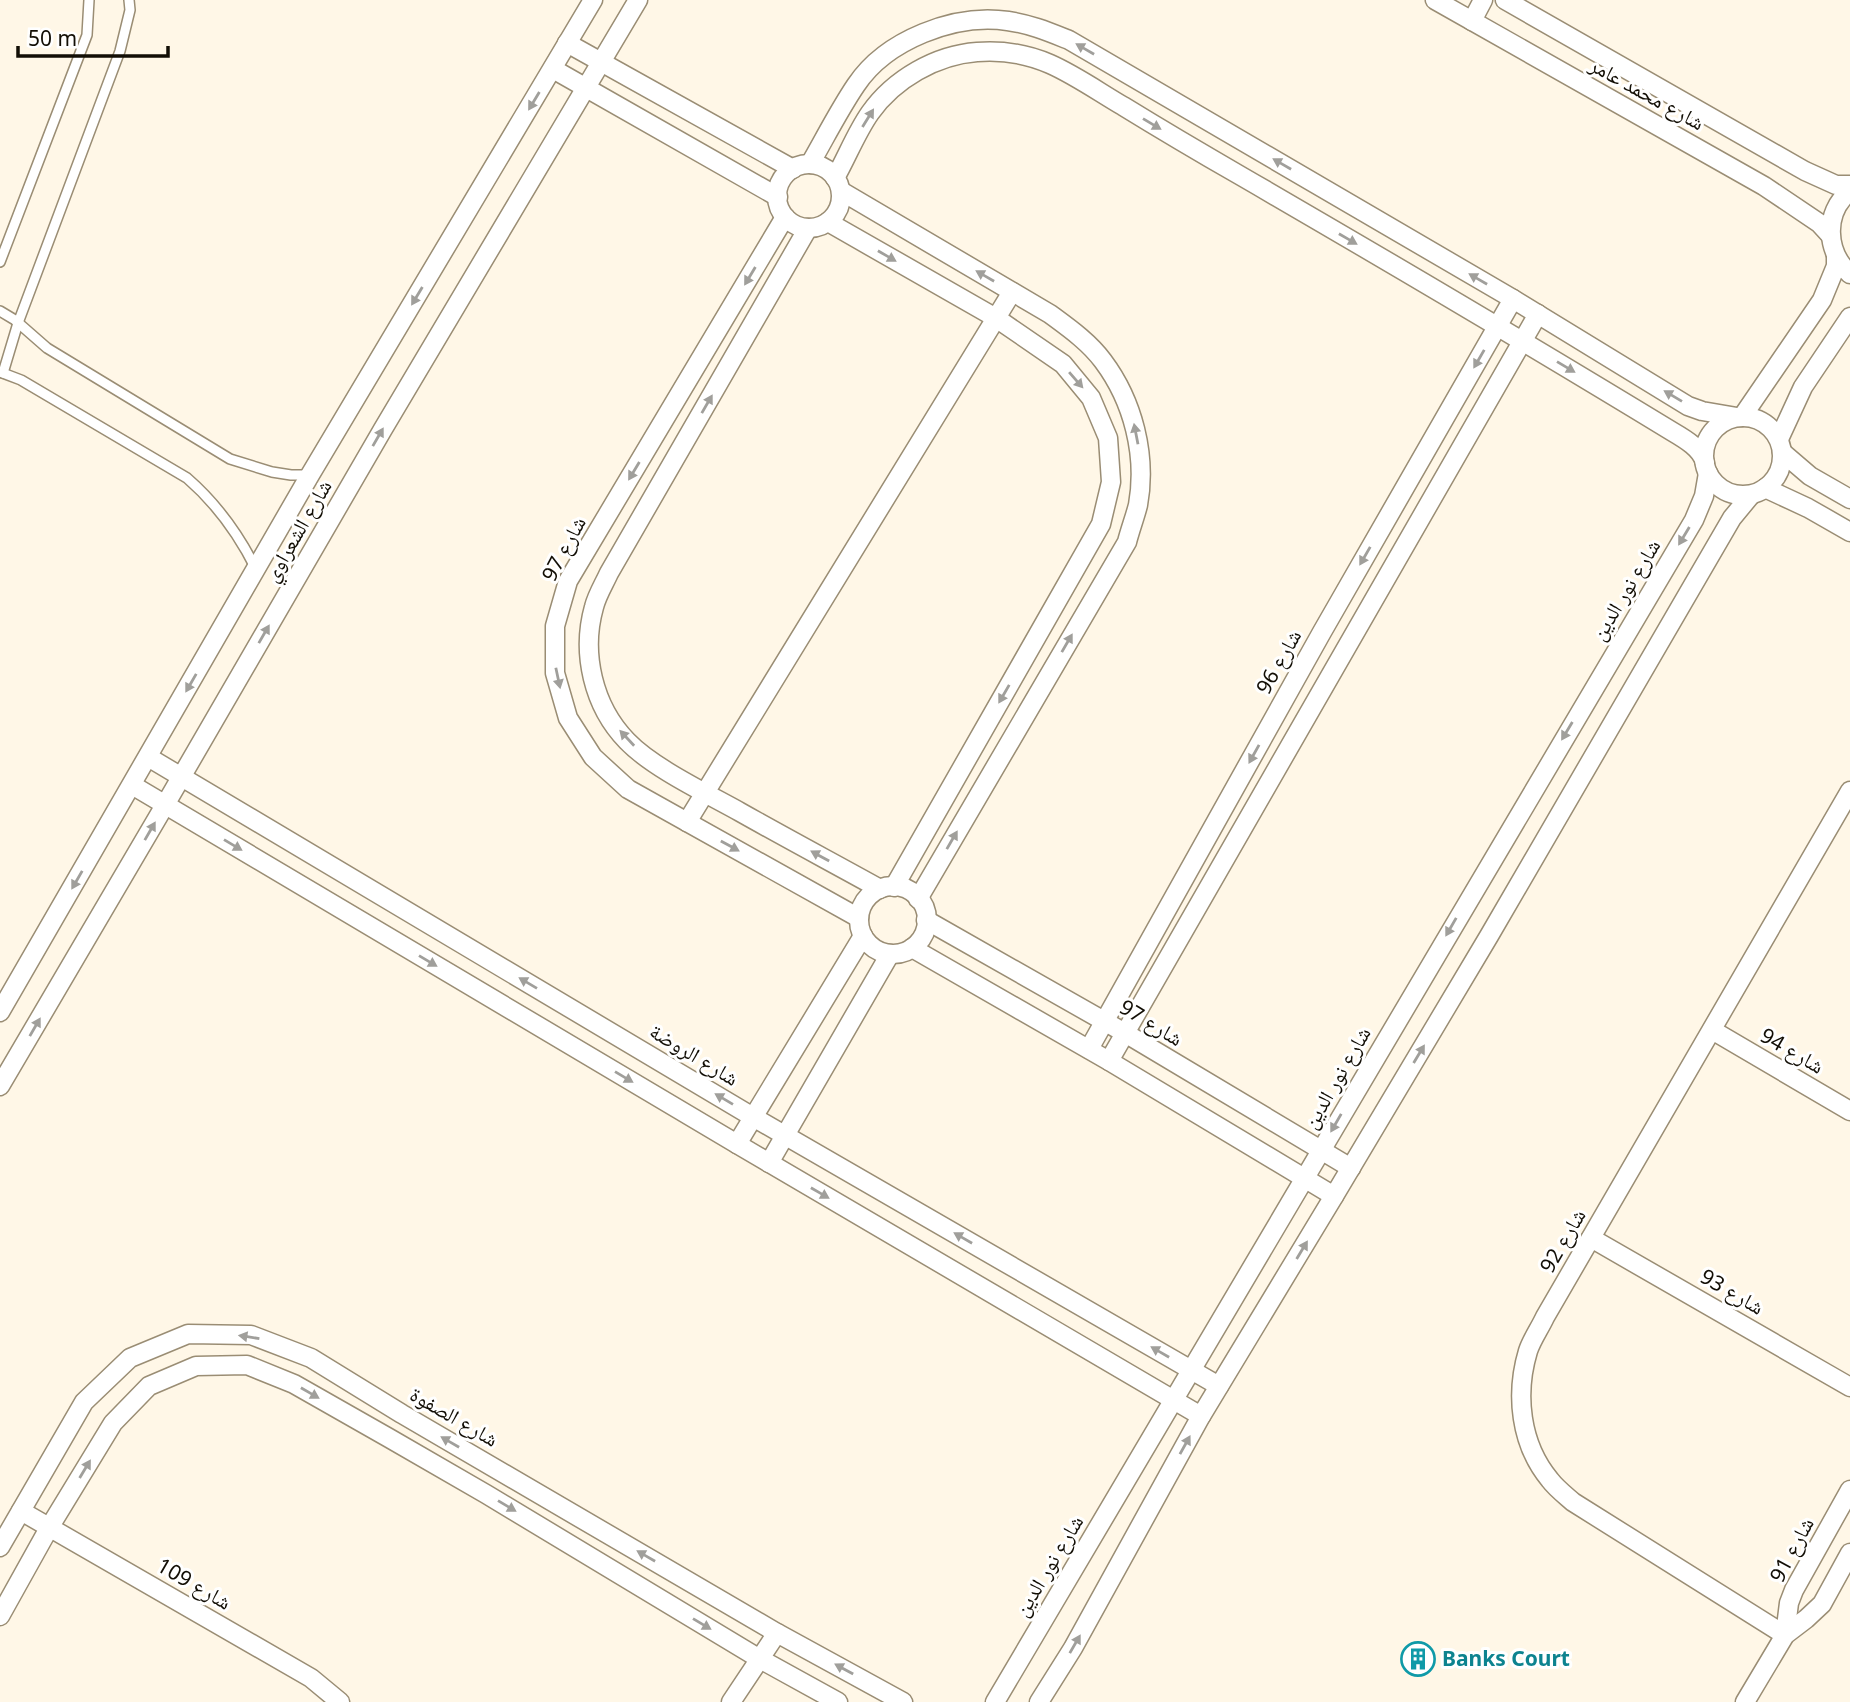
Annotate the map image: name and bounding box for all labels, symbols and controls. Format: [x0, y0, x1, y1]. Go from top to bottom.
scale bar [18, 14, 168, 58]
text: 50 m [28, 24, 77, 52]
one-way arrow [1075, 43, 1095, 55]
street label: شارع محمد عامر [1584, 50, 1710, 136]
one-way arrow [528, 92, 540, 111]
one-way arrow [862, 109, 875, 128]
one-way arrow [1143, 117, 1162, 130]
one-way arrow [1272, 158, 1291, 170]
one-way arrow [1339, 233, 1358, 245]
one-way arrow [878, 250, 897, 262]
one-way arrow [744, 266, 757, 285]
one-way arrow [975, 270, 995, 282]
one-way arrow [1468, 273, 1487, 285]
one-way arrow [411, 287, 423, 306]
one-way arrow [1473, 349, 1485, 368]
one-way arrow [1556, 360, 1575, 373]
one-way arrow [1068, 372, 1083, 389]
one-way arrow [1663, 390, 1682, 402]
one-way arrow [701, 394, 713, 413]
one-way arrow [1130, 423, 1141, 445]
one-way arrow [372, 428, 384, 447]
one-way arrow [628, 462, 641, 481]
street label: شارع الشعراوي [257, 474, 341, 588]
street label: شارع 97 [534, 511, 592, 586]
one-way arrow [1678, 527, 1690, 546]
street label: شارع نور الدين [1584, 534, 1666, 645]
one-way arrow [1359, 546, 1371, 565]
street label: شارع 96 [1249, 624, 1307, 699]
one-way arrow [258, 625, 270, 644]
one-way arrow [1061, 634, 1074, 653]
one-way arrow [552, 667, 563, 689]
one-way arrow [185, 673, 197, 693]
one-way arrow [998, 685, 1010, 704]
one-way arrow [1561, 722, 1573, 741]
one-way arrow [619, 730, 635, 747]
one-way arrow [1248, 744, 1260, 764]
one-way arrow [144, 821, 156, 841]
one-way arrow [946, 830, 959, 849]
one-way arrow [223, 839, 242, 851]
one-way arrow [721, 840, 740, 852]
one-way arrow [810, 850, 830, 862]
one-way arrow [71, 870, 83, 889]
one-way arrow [1445, 918, 1457, 937]
one-way arrow [419, 955, 438, 968]
one-way arrow [519, 977, 538, 989]
street label: شارع 97 [1115, 992, 1188, 1052]
street label: شارع الروضة [645, 1017, 744, 1092]
one-way arrow [28, 1018, 41, 1037]
street label: شارع نور الدين [1296, 1021, 1377, 1134]
street label: شارع 94 [1755, 1021, 1830, 1080]
one-way arrow [1412, 1045, 1425, 1064]
one-way arrow [614, 1071, 633, 1084]
one-way arrow [714, 1093, 733, 1105]
one-way arrow [1330, 1114, 1343, 1133]
one-way arrow [810, 1187, 829, 1199]
street label: شارع 92 [1533, 1203, 1592, 1278]
one-way arrow [953, 1232, 972, 1244]
one-way arrow [1296, 1240, 1308, 1259]
street label: شارع 93 [1695, 1262, 1770, 1321]
one-way arrow [238, 1331, 260, 1342]
one-way arrow [1150, 1346, 1169, 1359]
street label: شارع الصفوة [405, 1380, 504, 1453]
one-way arrow [300, 1387, 319, 1399]
one-way arrow [440, 1435, 459, 1448]
one-way arrow [1179, 1435, 1191, 1455]
one-way arrow [79, 1460, 91, 1479]
one-way arrow [498, 1500, 517, 1513]
street label: شارع نور الدين [1007, 1510, 1089, 1621]
street label: شارع 91 [1762, 1512, 1820, 1587]
one-way arrow [636, 1550, 656, 1562]
street label: شارع 109 [152, 1551, 237, 1616]
one-way arrow [692, 1618, 711, 1630]
one-way arrow [1069, 1635, 1081, 1654]
building icon: Banks Court [1399, 1640, 1437, 1678]
place label: Banks Court [1442, 1644, 1570, 1672]
one-way arrow [834, 1663, 853, 1675]

